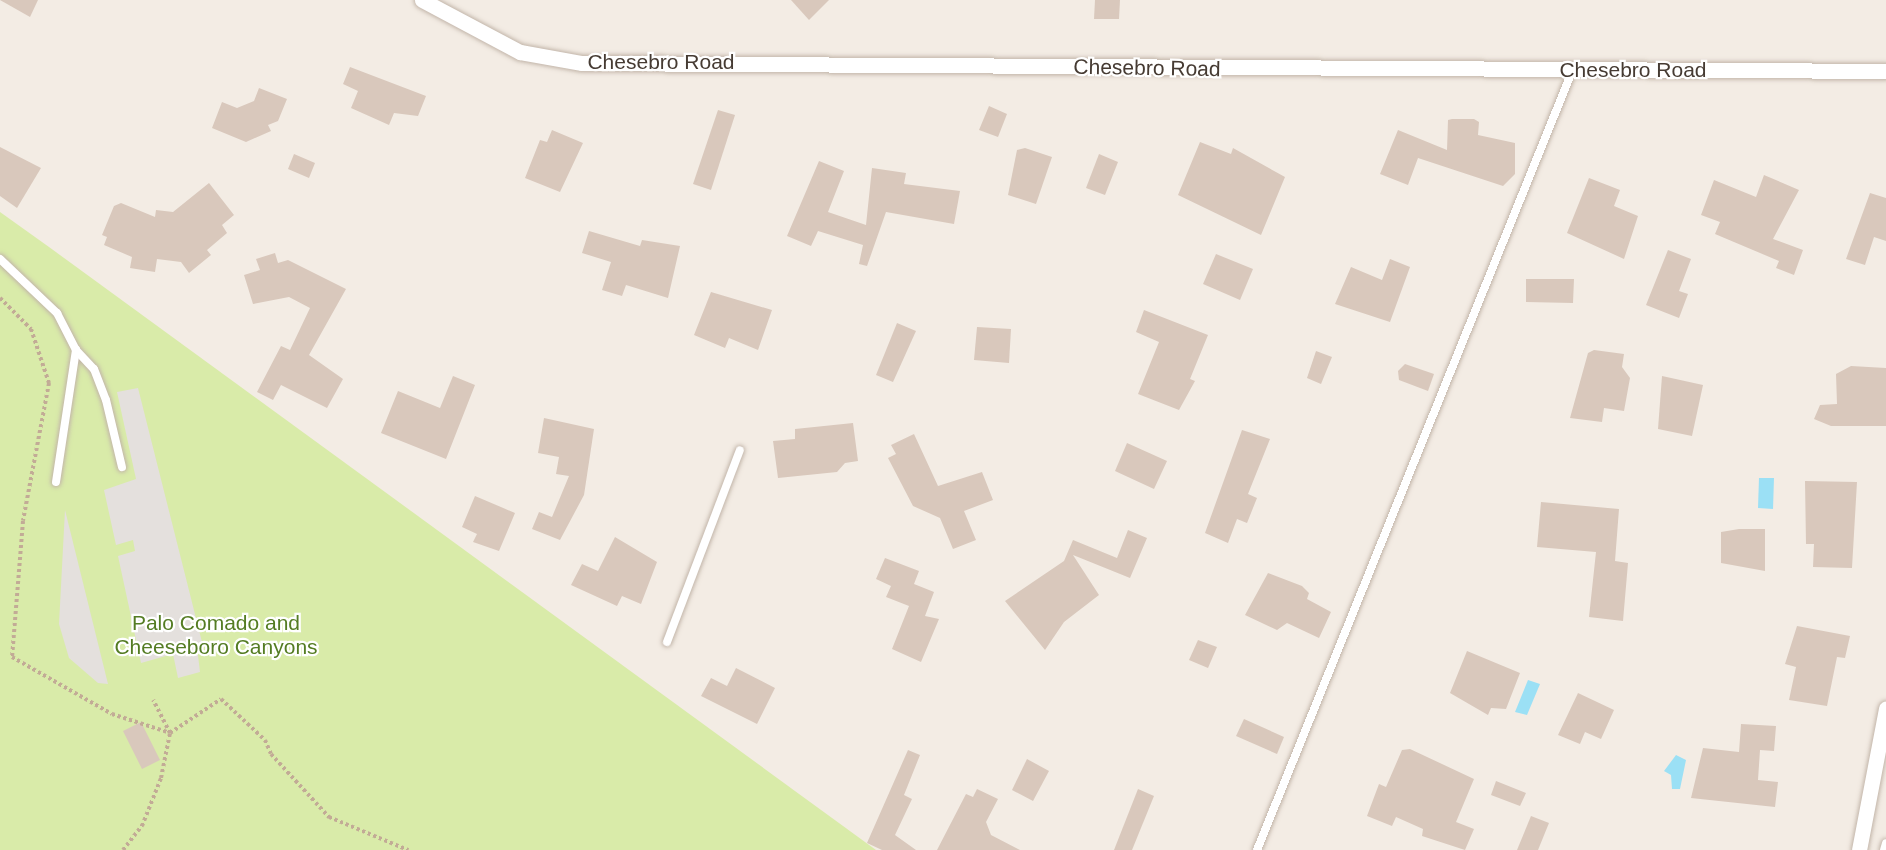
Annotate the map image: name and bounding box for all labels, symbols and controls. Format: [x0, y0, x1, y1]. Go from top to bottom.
street label: Chesebro Road [587, 49, 735, 75]
street label: Chesebro Road [1073, 54, 1221, 82]
street label: Chesebro Road [1559, 57, 1707, 83]
park label: Palo Comado and Cheeseboro Canyons [114, 610, 318, 660]

